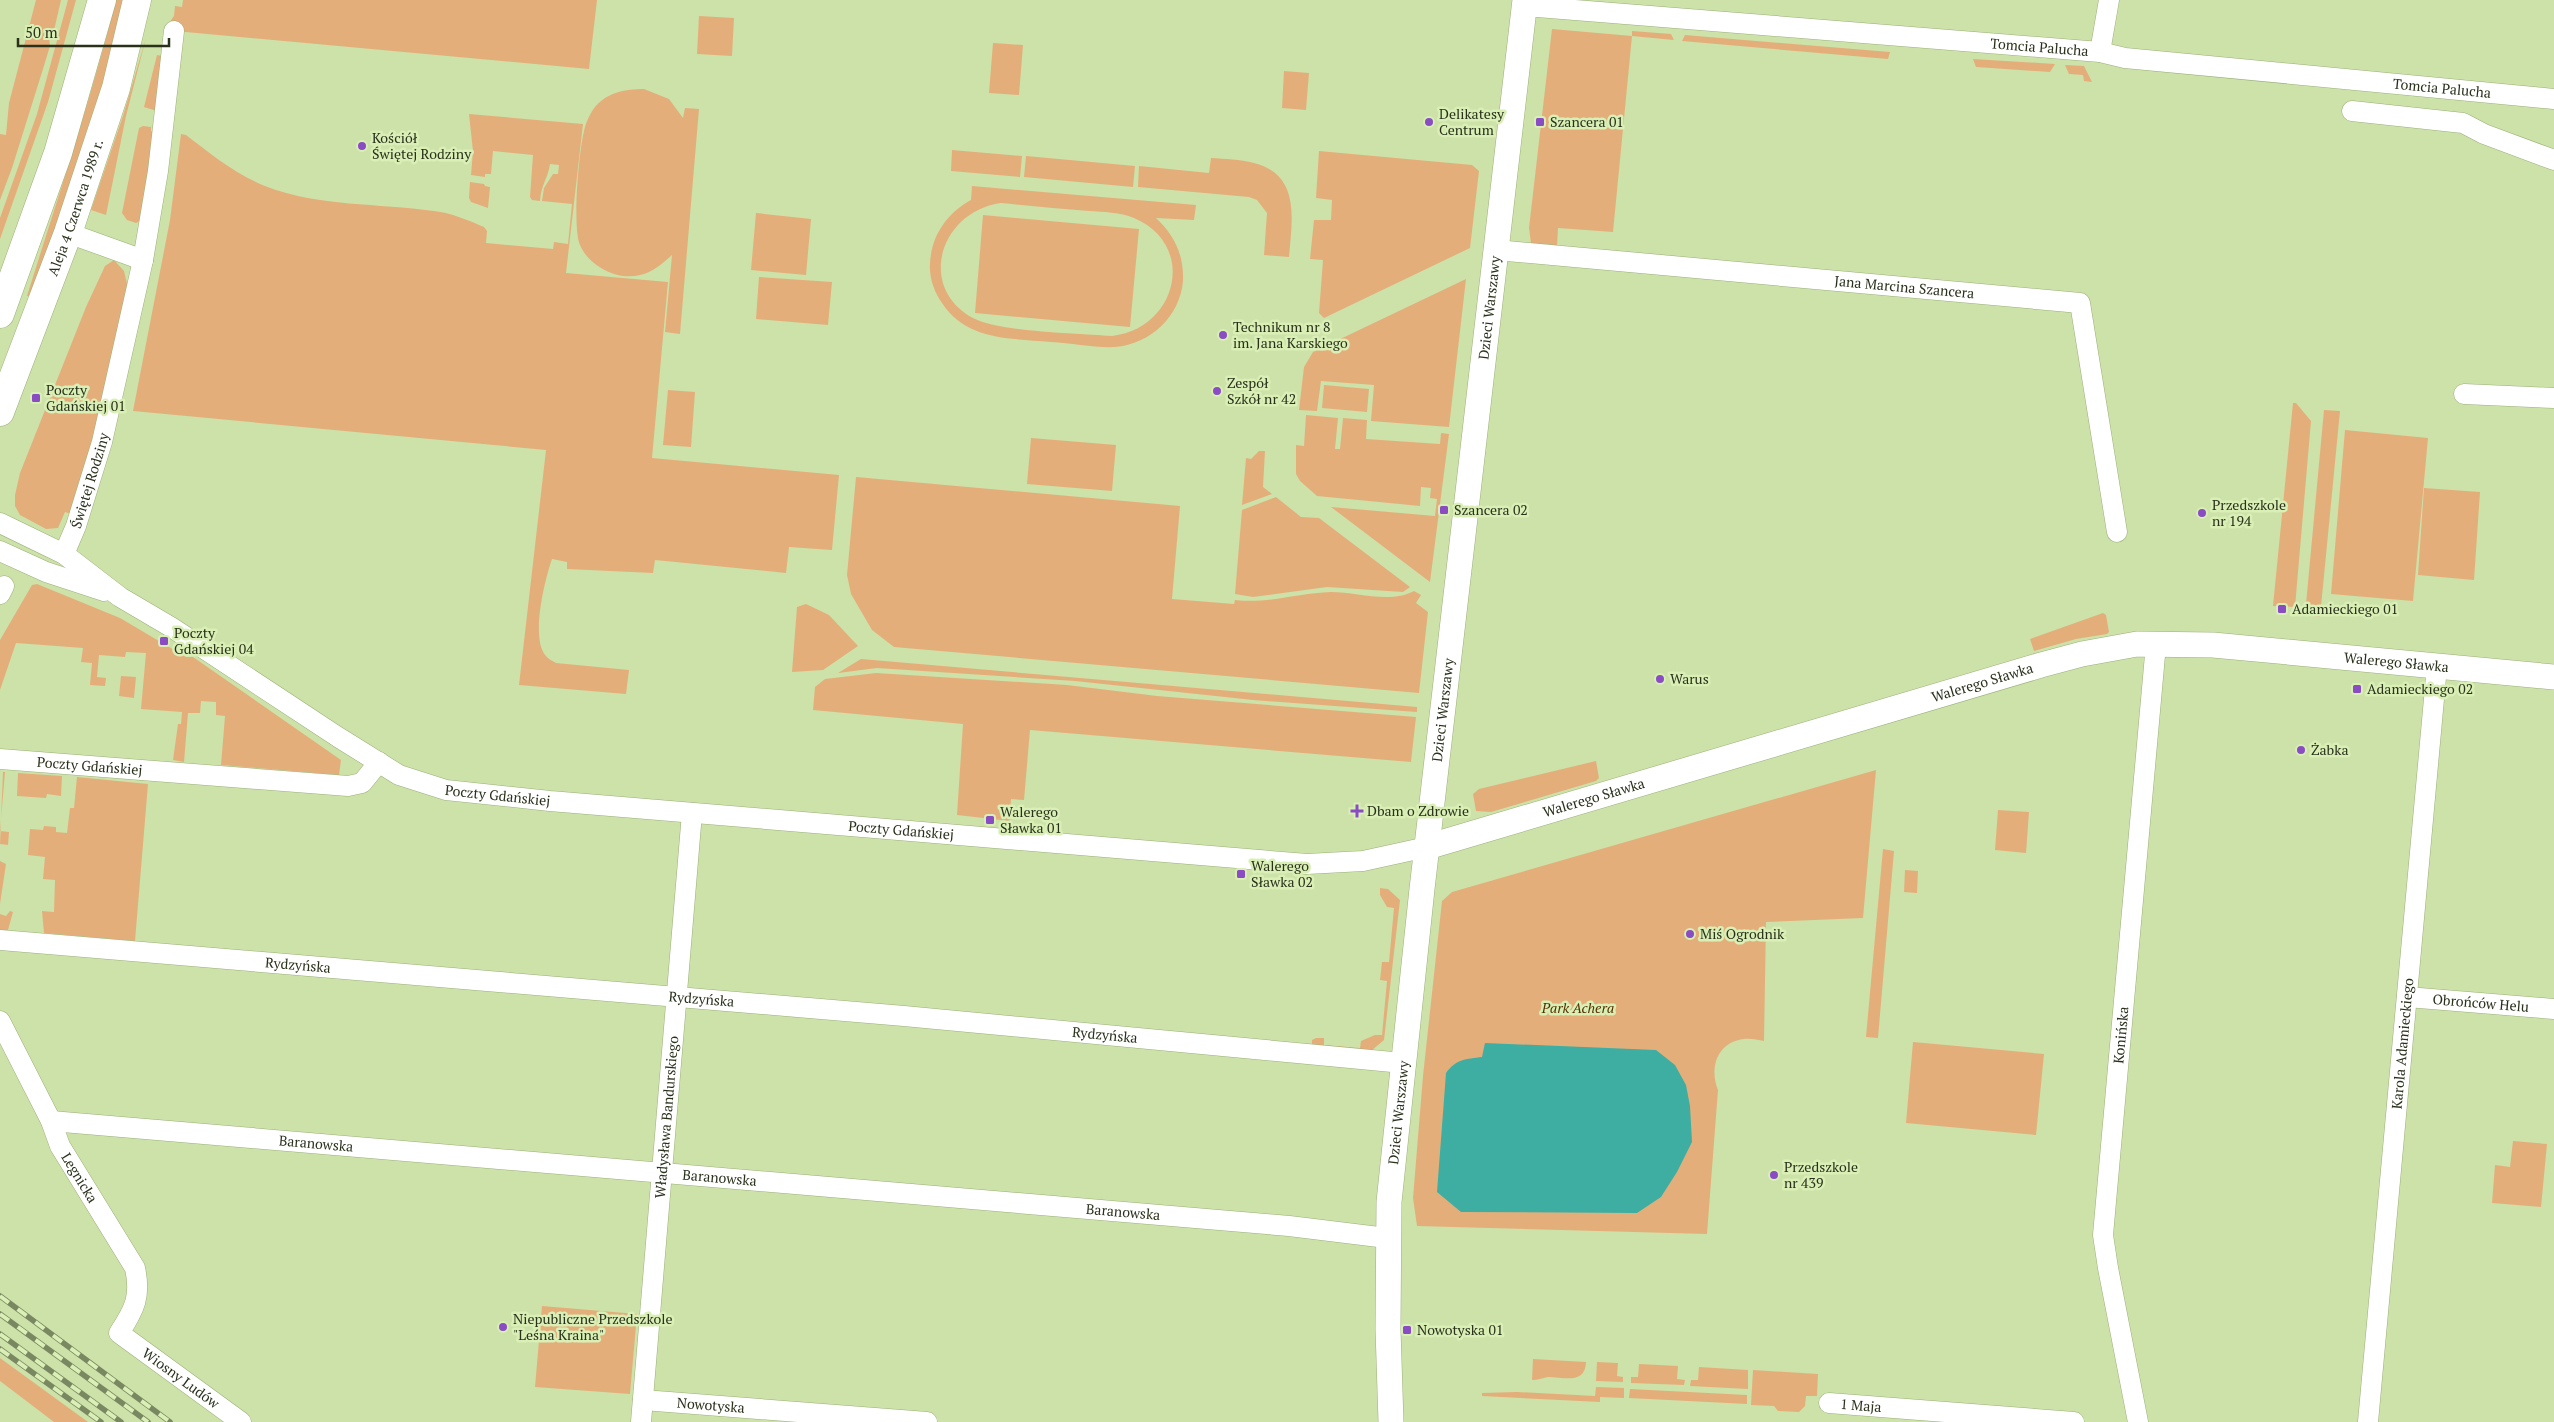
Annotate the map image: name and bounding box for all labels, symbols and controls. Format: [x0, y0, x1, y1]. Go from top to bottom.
scale bar [18, 15, 169, 47]
text: 50 m [25, 22, 58, 42]
street label: Tomcia Palucha [1990, 33, 2089, 60]
street label: Tomcia Palucha [2392, 74, 2492, 102]
place label: Delikatesy Centrum [1439, 104, 1505, 139]
place label: Szancera 01 [1550, 112, 1624, 131]
marker: Delikatesy Centrum [1423, 116, 1435, 128]
marker: Szancera 01 [1534, 116, 1546, 128]
place label: Kościół Świętej Rodziny [372, 128, 472, 163]
street label: Aleja 4 Czerwca 1989 r. [43, 137, 107, 278]
marker: Kościół Świętej Rodziny [356, 140, 368, 152]
street label: Dzieci Warszawy [1473, 254, 1504, 360]
street label: Jana Marcina Szancera [1834, 271, 1975, 302]
place label: Technikum nr 8 im. Jana Karskiego [1233, 317, 1348, 352]
marker: Technikum nr 8 im. Jana Karskiego [1217, 329, 1229, 341]
place label: Zespół Szkół nr 42 [1227, 373, 1296, 408]
place label: Poczty Gdańskiej 01 [46, 380, 126, 415]
marker: Zespół Szkół nr 42 [1211, 385, 1223, 397]
marker: Poczty Gdańskiej 01 [30, 392, 42, 404]
street label: Świętej Rodziny [66, 430, 113, 531]
place label: Przedszkole nr 194 [2212, 495, 2286, 530]
place label: Szancera 02 [1454, 500, 1528, 519]
marker: Szancera 02 [1438, 504, 1450, 516]
marker: Przedszkole nr 194 [2196, 507, 2208, 519]
place label: Adamieckiego 01 [2292, 599, 2398, 618]
marker: Adamieckiego 01 [2276, 603, 2288, 615]
place label: Poczty Gdańskiej 04 [174, 623, 254, 658]
marker: Poczty Gdańskiej 04 [158, 635, 170, 647]
street label: Walerego Sławka [2343, 647, 2450, 676]
street label: Dzieci Warszawy [1427, 656, 1458, 763]
street label: Walerego Sławka [1929, 658, 2035, 706]
place label: Warus [1670, 669, 1709, 688]
marker: Warus [1654, 673, 1666, 685]
place label: Adamieckiego 02 [2367, 679, 2473, 698]
marker: Adamieckiego 02 [2351, 683, 2363, 695]
place label: Żabka [2311, 740, 2349, 759]
marker: Żabka [2295, 744, 2307, 756]
street label: Poczty Gdańskiej [36, 752, 143, 779]
street label: Walerego Sławka [1541, 773, 1647, 821]
street label: Poczty Gdańskiej [444, 780, 551, 810]
place label: Dbam o Zdrowie [1367, 801, 1469, 820]
place label: Walerego Sławka 01 [1000, 802, 1062, 837]
marker: Dbam o Zdrowie [1351, 805, 1363, 817]
marker: Walerego Sławka 01 [984, 814, 996, 826]
street label: Poczty Gdańskiej [848, 816, 955, 844]
place label: Walerego Sławka 02 [1251, 856, 1313, 891]
marker: Walerego Sławka 02 [1235, 868, 1247, 880]
place label: Miś Ogrodnik [1700, 924, 1785, 943]
marker: Miś Ogrodnik [1684, 928, 1696, 940]
street label: Rydzyńska [264, 952, 332, 977]
street label: Karola Adamieckiego [2387, 977, 2418, 1110]
street label: Rydzyńska [668, 986, 735, 1011]
street label: Obrońców Helu [2432, 989, 2530, 1016]
park label: Park Achera [1541, 998, 1614, 1017]
street label: Konińska [2108, 1006, 2132, 1064]
street label: Rydzyńska [1071, 1022, 1139, 1047]
street label: Władysława Bandurskiego [650, 1035, 682, 1199]
street label: Dzieci Warszawy [1383, 1059, 1413, 1165]
street label: Baranowska [278, 1130, 354, 1156]
street label: Legnicka [57, 1149, 103, 1206]
place label: Przedszkole nr 439 [1784, 1157, 1858, 1192]
street label: Baranowska [682, 1165, 758, 1190]
marker: Przedszkole nr 439 [1768, 1169, 1780, 1181]
street label: Baranowska [1085, 1199, 1161, 1224]
place label: Niepubliczne Przedszkole "Leśna Kraina" [513, 1309, 673, 1344]
place label: Nowotyska 01 [1417, 1320, 1503, 1339]
marker: Niepubliczne Przedszkole "Leśna Kraina" [497, 1321, 509, 1333]
marker: Nowotyska 01 [1401, 1324, 1413, 1336]
street label: Wiosny Ludów [139, 1343, 224, 1413]
street label: Nowotyska [676, 1393, 746, 1417]
street label: 1 Maja [1840, 1394, 1882, 1416]

